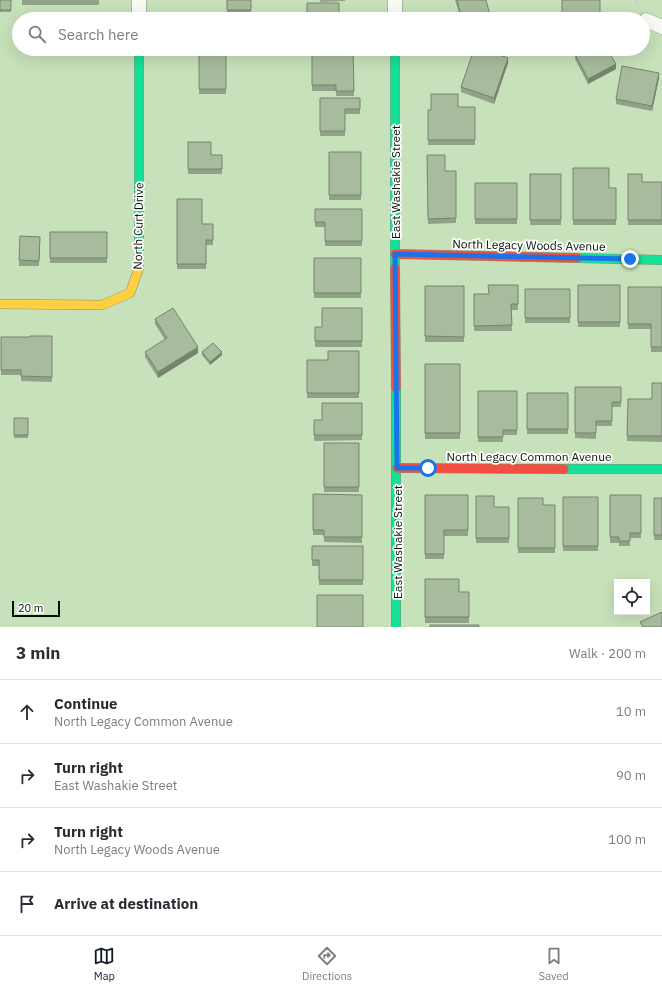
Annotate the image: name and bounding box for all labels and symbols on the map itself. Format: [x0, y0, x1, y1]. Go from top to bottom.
street label: East Washakie Street [388, 125, 403, 239]
street label: North Curt Drive [130, 182, 146, 270]
street label: North Legacy Woods Avenue [452, 236, 606, 254]
route end [621, 250, 639, 268]
street label: North Legacy Common Avenue [446, 449, 612, 464]
route start [419, 459, 437, 477]
street label: East Washakie Street [390, 485, 405, 599]
scale bar [12, 599, 60, 618]

